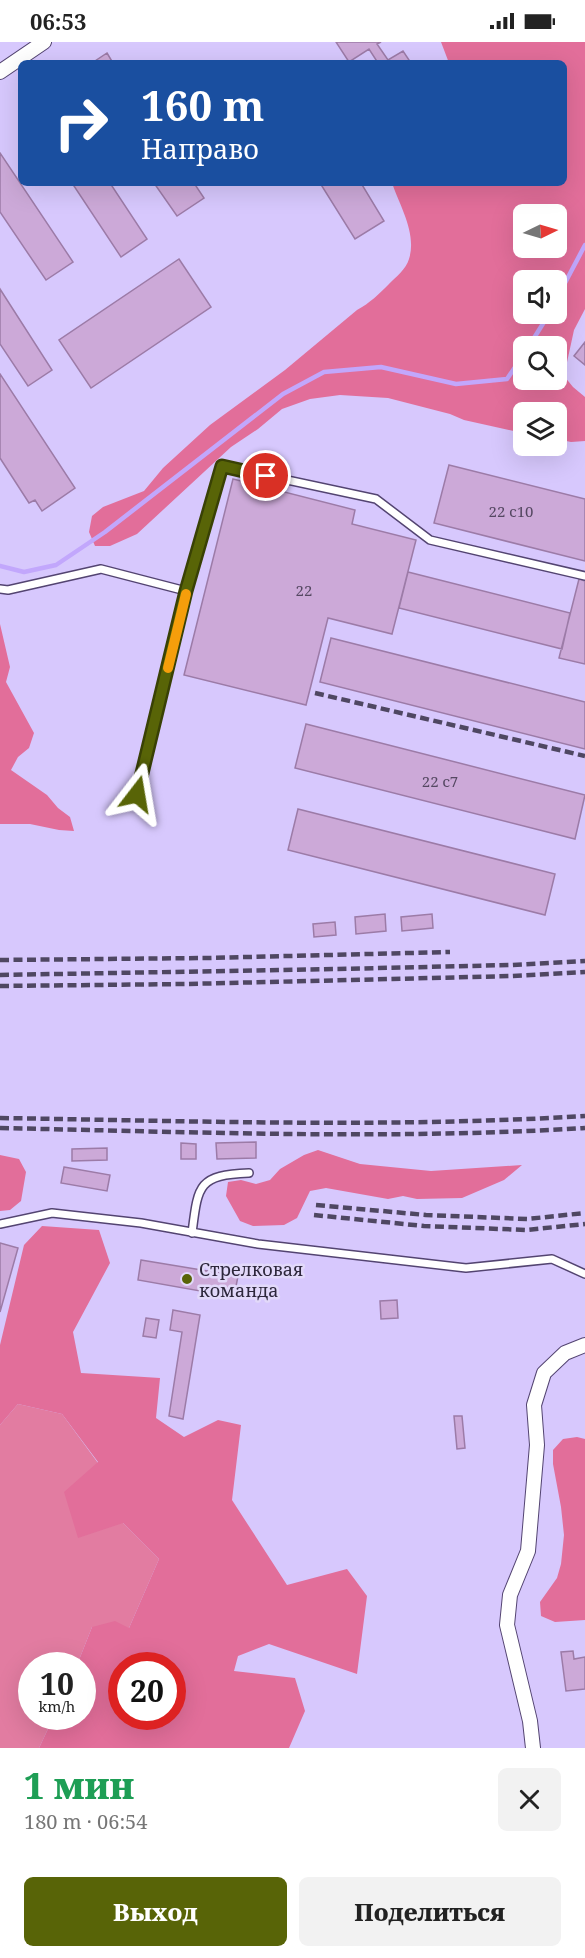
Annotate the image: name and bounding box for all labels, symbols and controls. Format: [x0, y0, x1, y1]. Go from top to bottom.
text: 06:53 [30, 6, 86, 36]
text: 160 m [141, 76, 265, 133]
icon: right [42, 84, 120, 162]
text: Направо [141, 130, 259, 167]
north arrow [513, 204, 567, 258]
map controls [513, 204, 567, 456]
button: sound [513, 270, 567, 324]
button: search [513, 336, 567, 390]
button: layers [513, 402, 567, 456]
pin [240, 450, 291, 501]
icon: arrive [249, 459, 282, 492]
house number: 22 с10 [489, 501, 533, 521]
house number: 22 [296, 580, 312, 600]
position arrow [105, 762, 169, 826]
house number: 22 с7 [422, 771, 458, 791]
place label: Стрелковая команда [199, 1257, 303, 1302]
marker: Стрелковая команда [180, 1272, 194, 1286]
speed limit sign: 20 [108, 1652, 186, 1730]
text: 10 [40, 1663, 74, 1704]
text: km/h [39, 1696, 75, 1716]
text: 1 мин [24, 1761, 134, 1810]
button: close [498, 1768, 561, 1831]
text: 180 m · 06:54 [24, 1808, 147, 1835]
button: Выход [24, 1877, 287, 1946]
button: Поделиться [299, 1877, 561, 1946]

